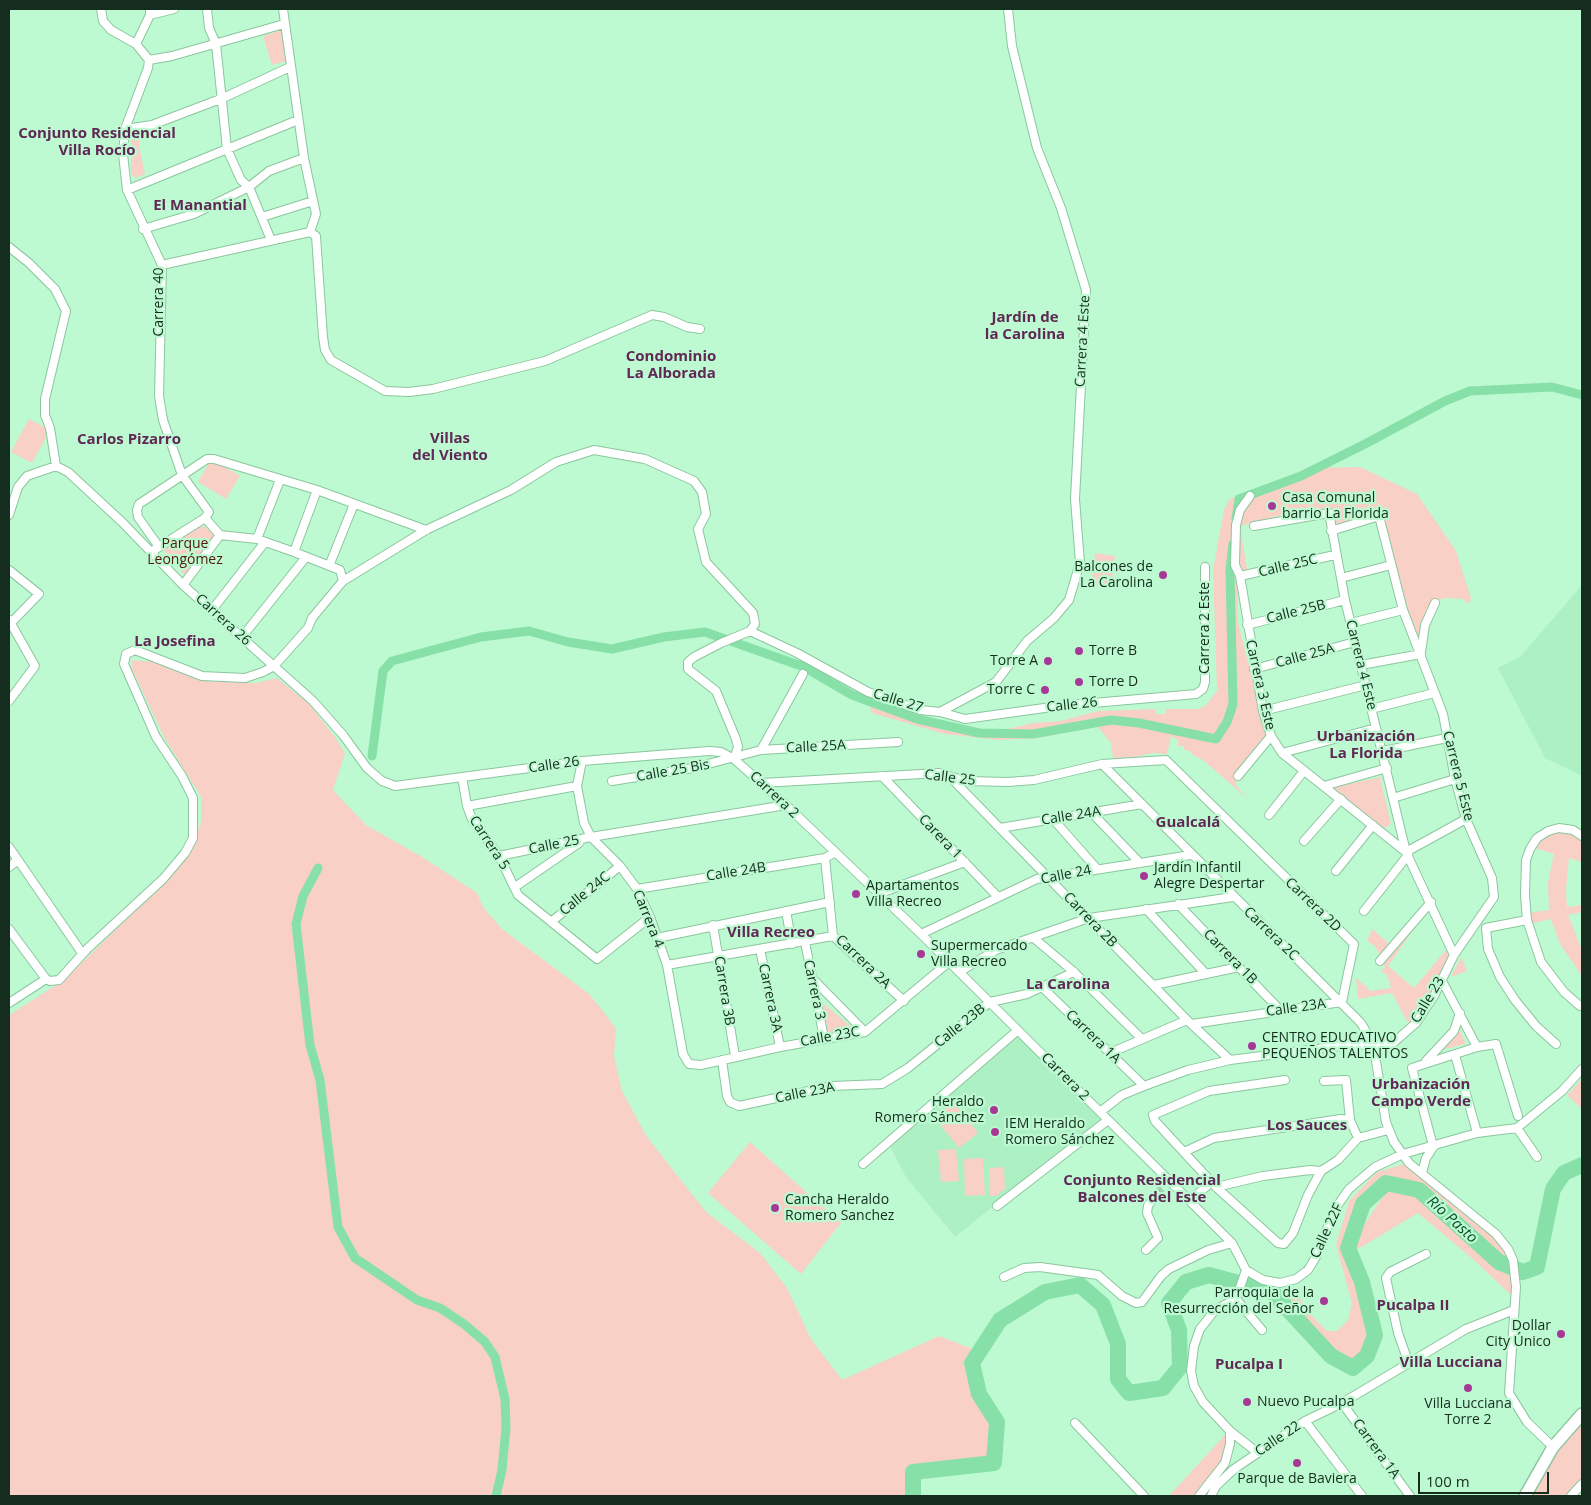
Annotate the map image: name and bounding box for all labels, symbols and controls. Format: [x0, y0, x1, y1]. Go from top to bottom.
district label: Conjunto Residencial Villa Rocío [18, 125, 176, 160]
district label: El Manantial [153, 197, 247, 215]
street label: Carrera 40 [151, 267, 167, 337]
street label: Carrera 4 Este [1072, 295, 1094, 387]
district label: Jardín de la Carolina [985, 309, 1065, 344]
district label: Condominio La Alborada [626, 348, 716, 383]
district label: Villas del Viento [412, 430, 488, 465]
district label: Carlos Pizarro [77, 431, 181, 449]
place label: Casa Comunal barrio La Florida [1282, 490, 1389, 522]
marker: Casa Comunal barrio La Florida [1266, 500, 1278, 512]
park label: Parque Leongómez [147, 536, 223, 568]
street label: Calle 25C [1257, 551, 1319, 581]
place label: Balcones de La Carolina [1074, 559, 1153, 592]
marker: Balcones de La Carolina [1157, 569, 1169, 581]
street label: Carrera 2 Este [1197, 582, 1213, 674]
street label: Carrera 26 [192, 591, 254, 649]
street label: Calle 25B [1265, 597, 1327, 627]
street label: Carrera 4 Este [1342, 618, 1380, 712]
district label: La Josefina [134, 633, 216, 651]
street label: Carrera 3 Este [1241, 638, 1279, 732]
street label: Calle 25A [1274, 640, 1336, 672]
place label: Torre B [1089, 643, 1137, 659]
marker: Torre B [1073, 645, 1085, 657]
place label: Torre A [990, 653, 1038, 669]
marker: Torre A [1042, 655, 1054, 667]
place label: Torre D [1089, 674, 1138, 690]
marker: Torre D [1073, 676, 1085, 688]
place label: Torre C [987, 682, 1035, 698]
marker: Torre C [1039, 684, 1051, 696]
street label: Calle 27 [871, 685, 925, 717]
street label: Calle 26 [1046, 694, 1098, 716]
district label: Urbanización La Florida [1317, 728, 1415, 763]
street label: Carrera 5 Este [1439, 729, 1477, 823]
street label: Calle 25A [786, 737, 846, 757]
street label: Calle 26 [527, 753, 581, 777]
street label: Calle 25 Bis [635, 756, 711, 786]
street label: Calle 25 [924, 767, 976, 789]
street label: Carrera 2 [746, 768, 802, 822]
street label: Calle 24A [1040, 803, 1102, 829]
street label: Carera 1 [915, 811, 965, 863]
street label: Carrera 5 [465, 813, 513, 873]
district label: Gualcalá [1156, 814, 1220, 832]
street label: Calle 25 [527, 832, 581, 858]
street label: Calle 24B [705, 859, 767, 885]
place label: Jardín Infantil Alegre Despertar [1154, 860, 1264, 892]
street label: Calle 24 [1039, 862, 1093, 888]
street label: Calle 24C [556, 869, 614, 919]
marker: Jardín Infantil Alegre Despertar [1138, 870, 1150, 882]
street label: Carrera 2D [1282, 874, 1344, 936]
place label: Apartamentos Villa Recreo [866, 878, 959, 910]
street label: Carrera 4 [629, 888, 667, 950]
marker: Apartamentos Villa Recreo [850, 888, 862, 900]
street label: Carrera 2B [1060, 889, 1120, 951]
street label: Carrera 2C [1240, 904, 1302, 964]
district label: Villa Recreo [727, 924, 815, 942]
street label: Carrera 1B [1200, 926, 1260, 988]
street label: Carrera 2A [832, 932, 894, 992]
place label: Supermercado Villa Recreo [931, 938, 1027, 970]
marker: Supermercado Villa Recreo [915, 948, 927, 960]
street label: Carrera 3B [710, 955, 738, 1027]
street label: Carrera 3 [799, 958, 829, 1022]
street label: Carrera 3A [755, 962, 785, 1034]
street label: Calle 23 [1408, 974, 1448, 1026]
district label: La Carolina [1026, 976, 1110, 994]
street label: Calle 23A [1265, 996, 1327, 1020]
street label: Calle 23B [931, 1001, 989, 1051]
street label: Carrera 1A [1062, 1007, 1124, 1067]
street label: Calle 23C [799, 1024, 861, 1050]
place label: CENTRO EDUCATIVO PEQUEÑOS TALENTOS [1262, 1030, 1408, 1062]
marker: CENTRO EDUCATIVO PEQUEÑOS TALENTOS [1246, 1040, 1258, 1052]
street label: Carrera 2 [1037, 1049, 1093, 1105]
district label: Urbanización Campo Verde [1371, 1076, 1471, 1111]
street label: Calle 23A [774, 1079, 836, 1107]
place label: Heraldo Romero Sánchez [875, 1094, 984, 1126]
marker: Heraldo Romero Sánchez [988, 1104, 1000, 1116]
place label: IEM Heraldo Romero Sánchez [1005, 1116, 1114, 1148]
district label: Los Sauces [1267, 1117, 1347, 1135]
marker: IEM Heraldo Romero Sánchez [989, 1126, 1001, 1138]
district label: Conjunto Residencial Balcones del Este [1063, 1172, 1221, 1207]
place label: Cancha Heraldo Romero Sanchez [785, 1192, 894, 1224]
water label: Río Pasto [1423, 1193, 1481, 1247]
street label: Calle 22F [1307, 1201, 1347, 1261]
marker: Cancha Heraldo Romero Sanchez [769, 1202, 781, 1214]
place label: Parroquia de la Resurrección del Señor [1163, 1285, 1314, 1318]
marker: Parroquia de la Resurrección del Señor [1318, 1295, 1330, 1307]
district label: Pucalpa II [1376, 1297, 1450, 1315]
place label: Dollar City Único [1486, 1318, 1551, 1350]
marker: Dollar City Único [1555, 1328, 1567, 1340]
district label: Villa Lucciana [1400, 1354, 1502, 1372]
district label: Pucalpa I [1215, 1356, 1283, 1374]
marker: Villa Lucciana Torre 2 [1462, 1382, 1474, 1394]
place label: Nuevo Pucalpa [1257, 1394, 1354, 1410]
marker: Nuevo Pucalpa [1241, 1396, 1253, 1408]
place label: Villa Lucciana Torre 2 [1424, 1396, 1512, 1428]
street label: Carrera 1A [1349, 1416, 1403, 1482]
street label: Calle 22 [1252, 1418, 1304, 1460]
marker: Parque de Baviera [1291, 1457, 1303, 1469]
scale bar [1421, 1462, 1552, 1494]
place label: Parque de Baviera [1237, 1471, 1357, 1487]
text: 100 m [1426, 1471, 1470, 1491]

